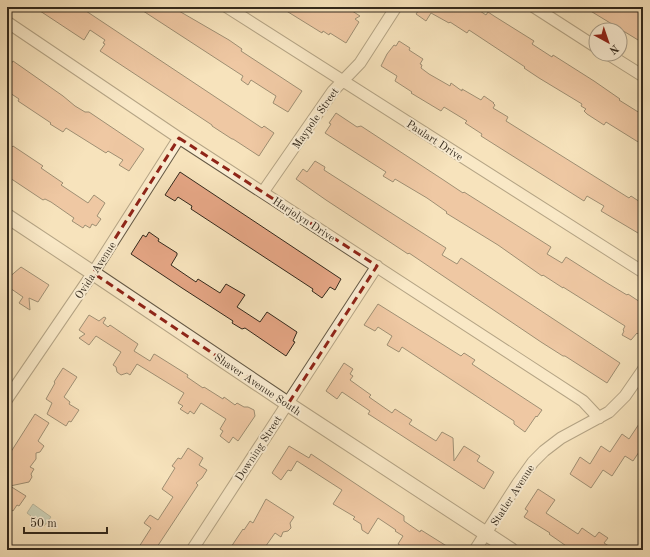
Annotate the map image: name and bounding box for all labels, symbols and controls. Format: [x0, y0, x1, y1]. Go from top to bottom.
north arrow [588, 22, 628, 62]
text: N [606, 42, 620, 56]
street label: Maypole Street [291, 86, 341, 151]
street label: Paulart Drive [404, 119, 464, 163]
street label: Harjolyn Drive [270, 196, 336, 244]
street label: Ovida Avenue [74, 240, 119, 301]
street label: Shaver Avenue South [212, 352, 302, 418]
street label: Downing Street [234, 414, 284, 483]
street label: Statler Avenue [489, 463, 537, 528]
scale bar [24, 509, 107, 535]
text: 50 m [30, 517, 57, 530]

